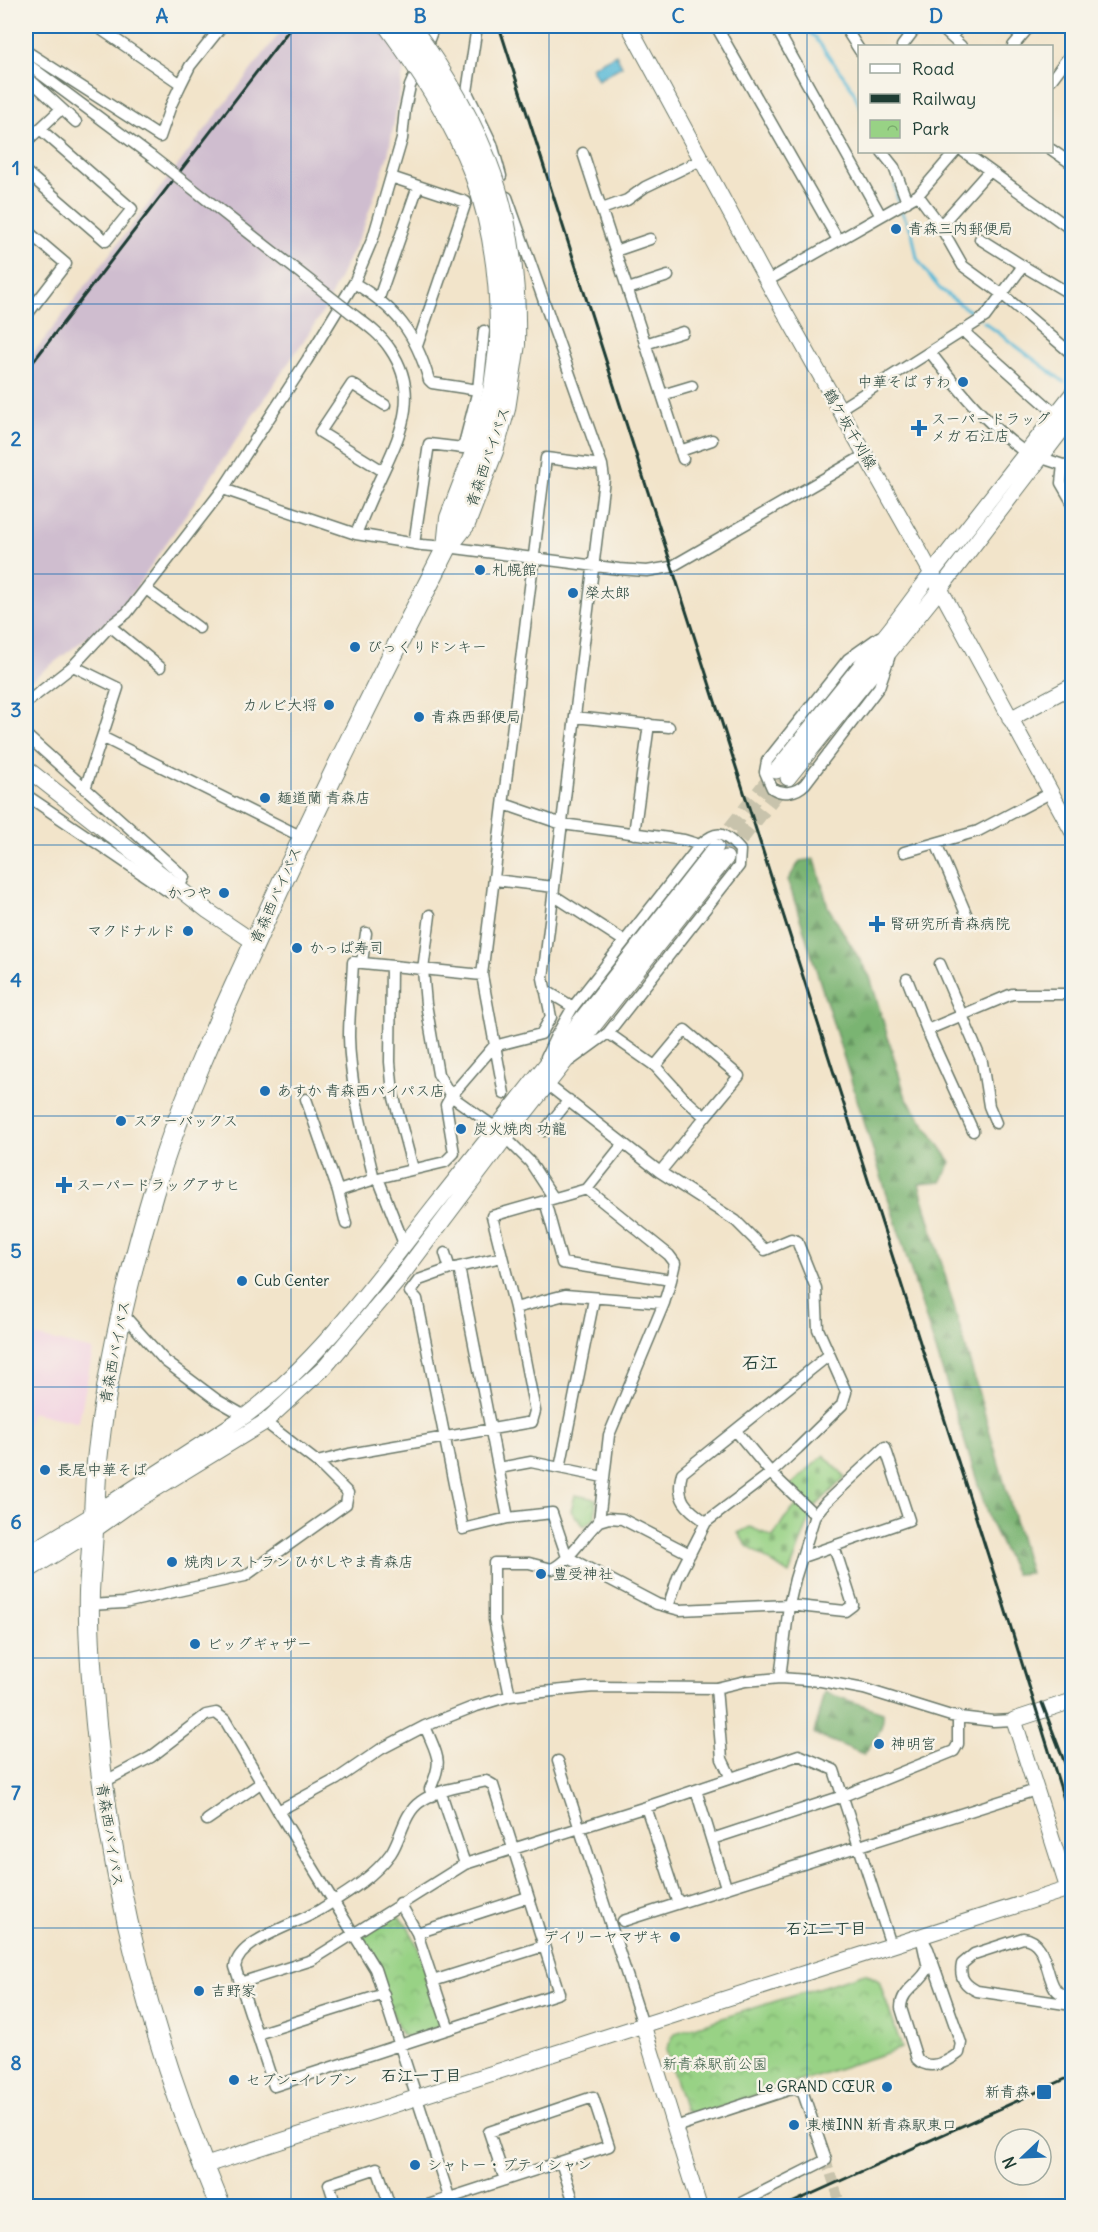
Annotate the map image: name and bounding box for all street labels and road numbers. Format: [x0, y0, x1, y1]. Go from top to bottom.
street label: 鶴ケ坂千刈線 [820, 385, 881, 472]
street label: 青森西バイパス [462, 404, 514, 509]
street label: 青森西バイパス [246, 843, 306, 946]
street label: 青森西バイパス [95, 1299, 134, 1405]
street label: 青森西バイパス [93, 1782, 128, 1888]

